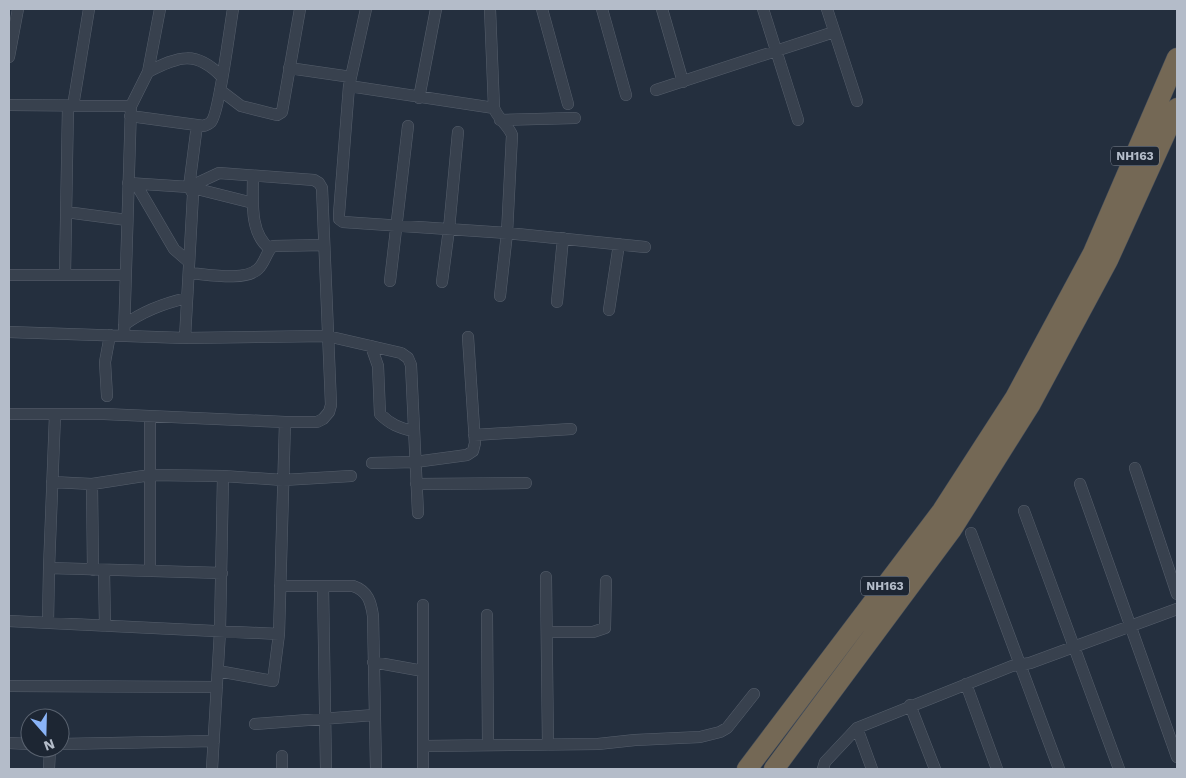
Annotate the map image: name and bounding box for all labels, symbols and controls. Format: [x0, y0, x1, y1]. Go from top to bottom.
road number: NH163 [1111, 146, 1159, 166]
road number: NH163 [861, 576, 909, 596]
north arrow [20, 708, 70, 758]
text: N [42, 736, 57, 755]

